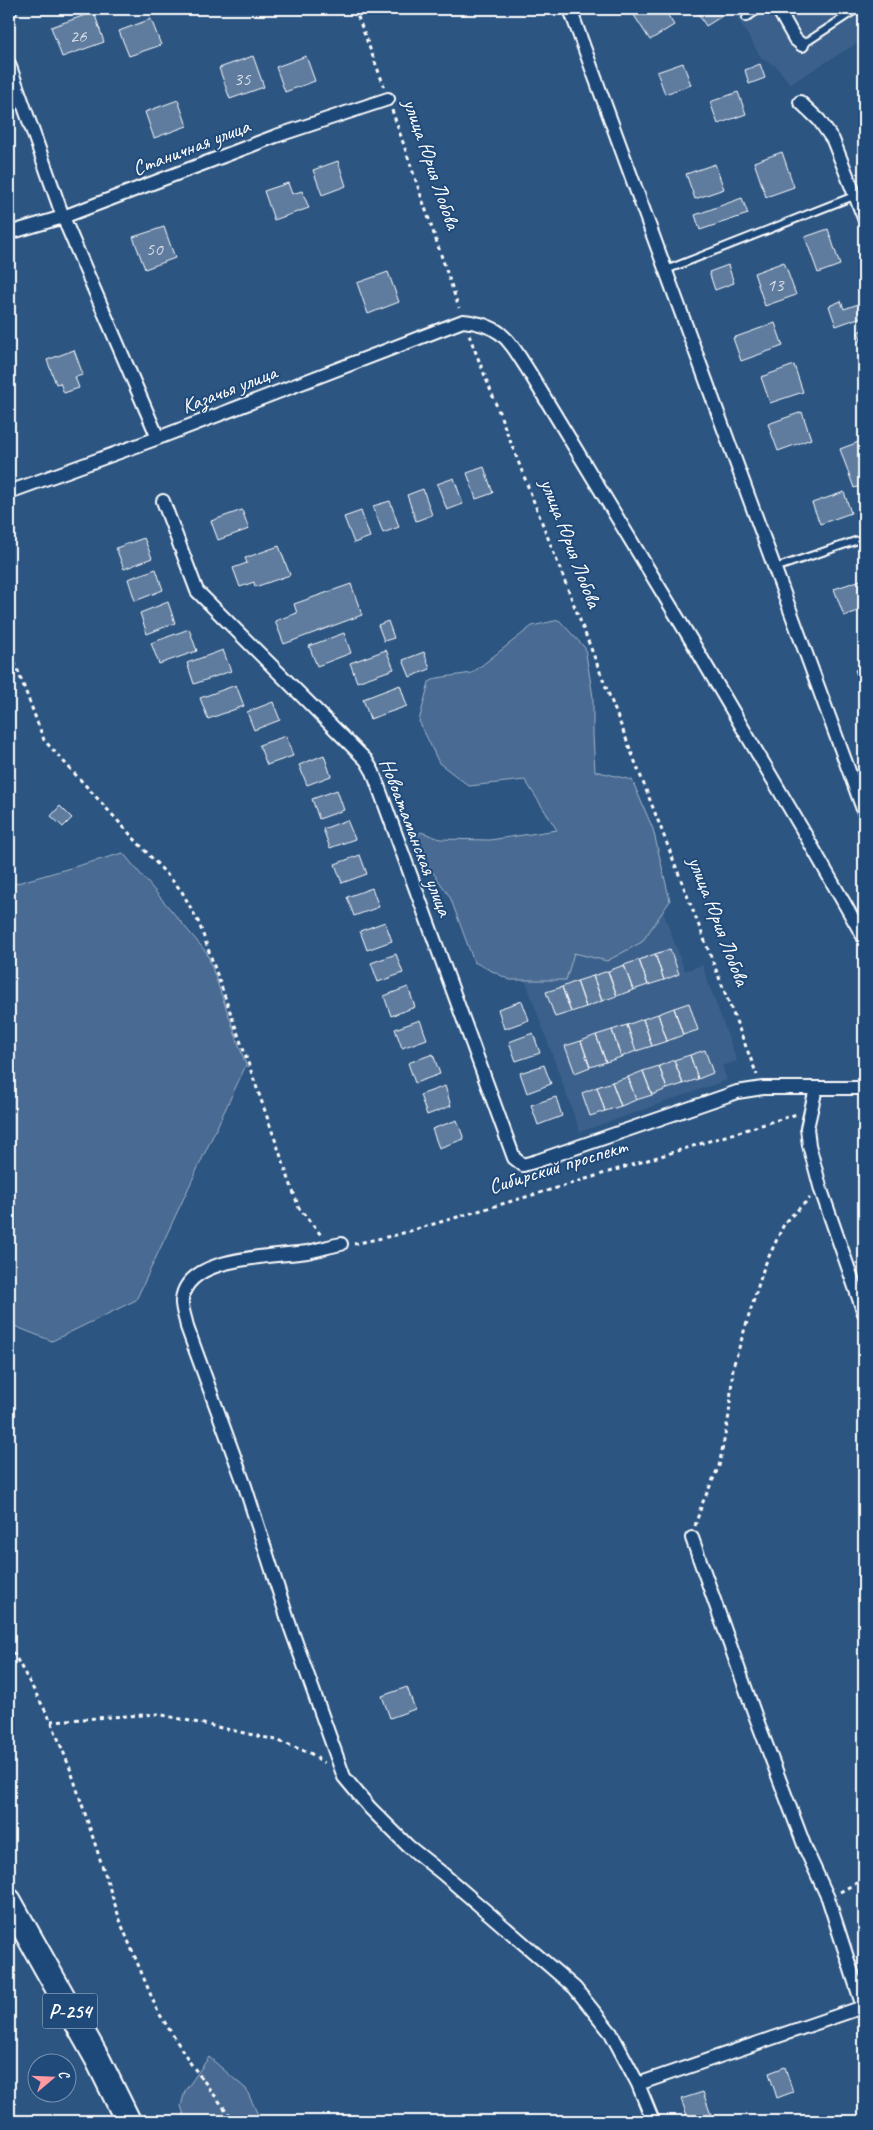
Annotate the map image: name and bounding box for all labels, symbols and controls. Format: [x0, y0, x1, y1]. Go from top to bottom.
house number: 26 [69, 24, 88, 48]
house number: 35 [233, 67, 252, 91]
street label: улица Юрия Лобова [397, 93, 467, 234]
street label: Станичная улица [129, 112, 255, 181]
house number: 50 [145, 237, 164, 261]
house number: 13 [766, 273, 785, 297]
street label: Казачья улица [178, 358, 283, 420]
street label: улица Юрия Лобова [534, 473, 608, 613]
street label: Новоатаманская улица [374, 754, 459, 921]
street label: улица Юрия Лобова [682, 851, 756, 991]
street label: Сибирский проспект [485, 1132, 632, 1199]
road number: Р-254 [42, 1994, 98, 2028]
north arrow [28, 2052, 78, 2102]
text: С [55, 2068, 74, 2082]

